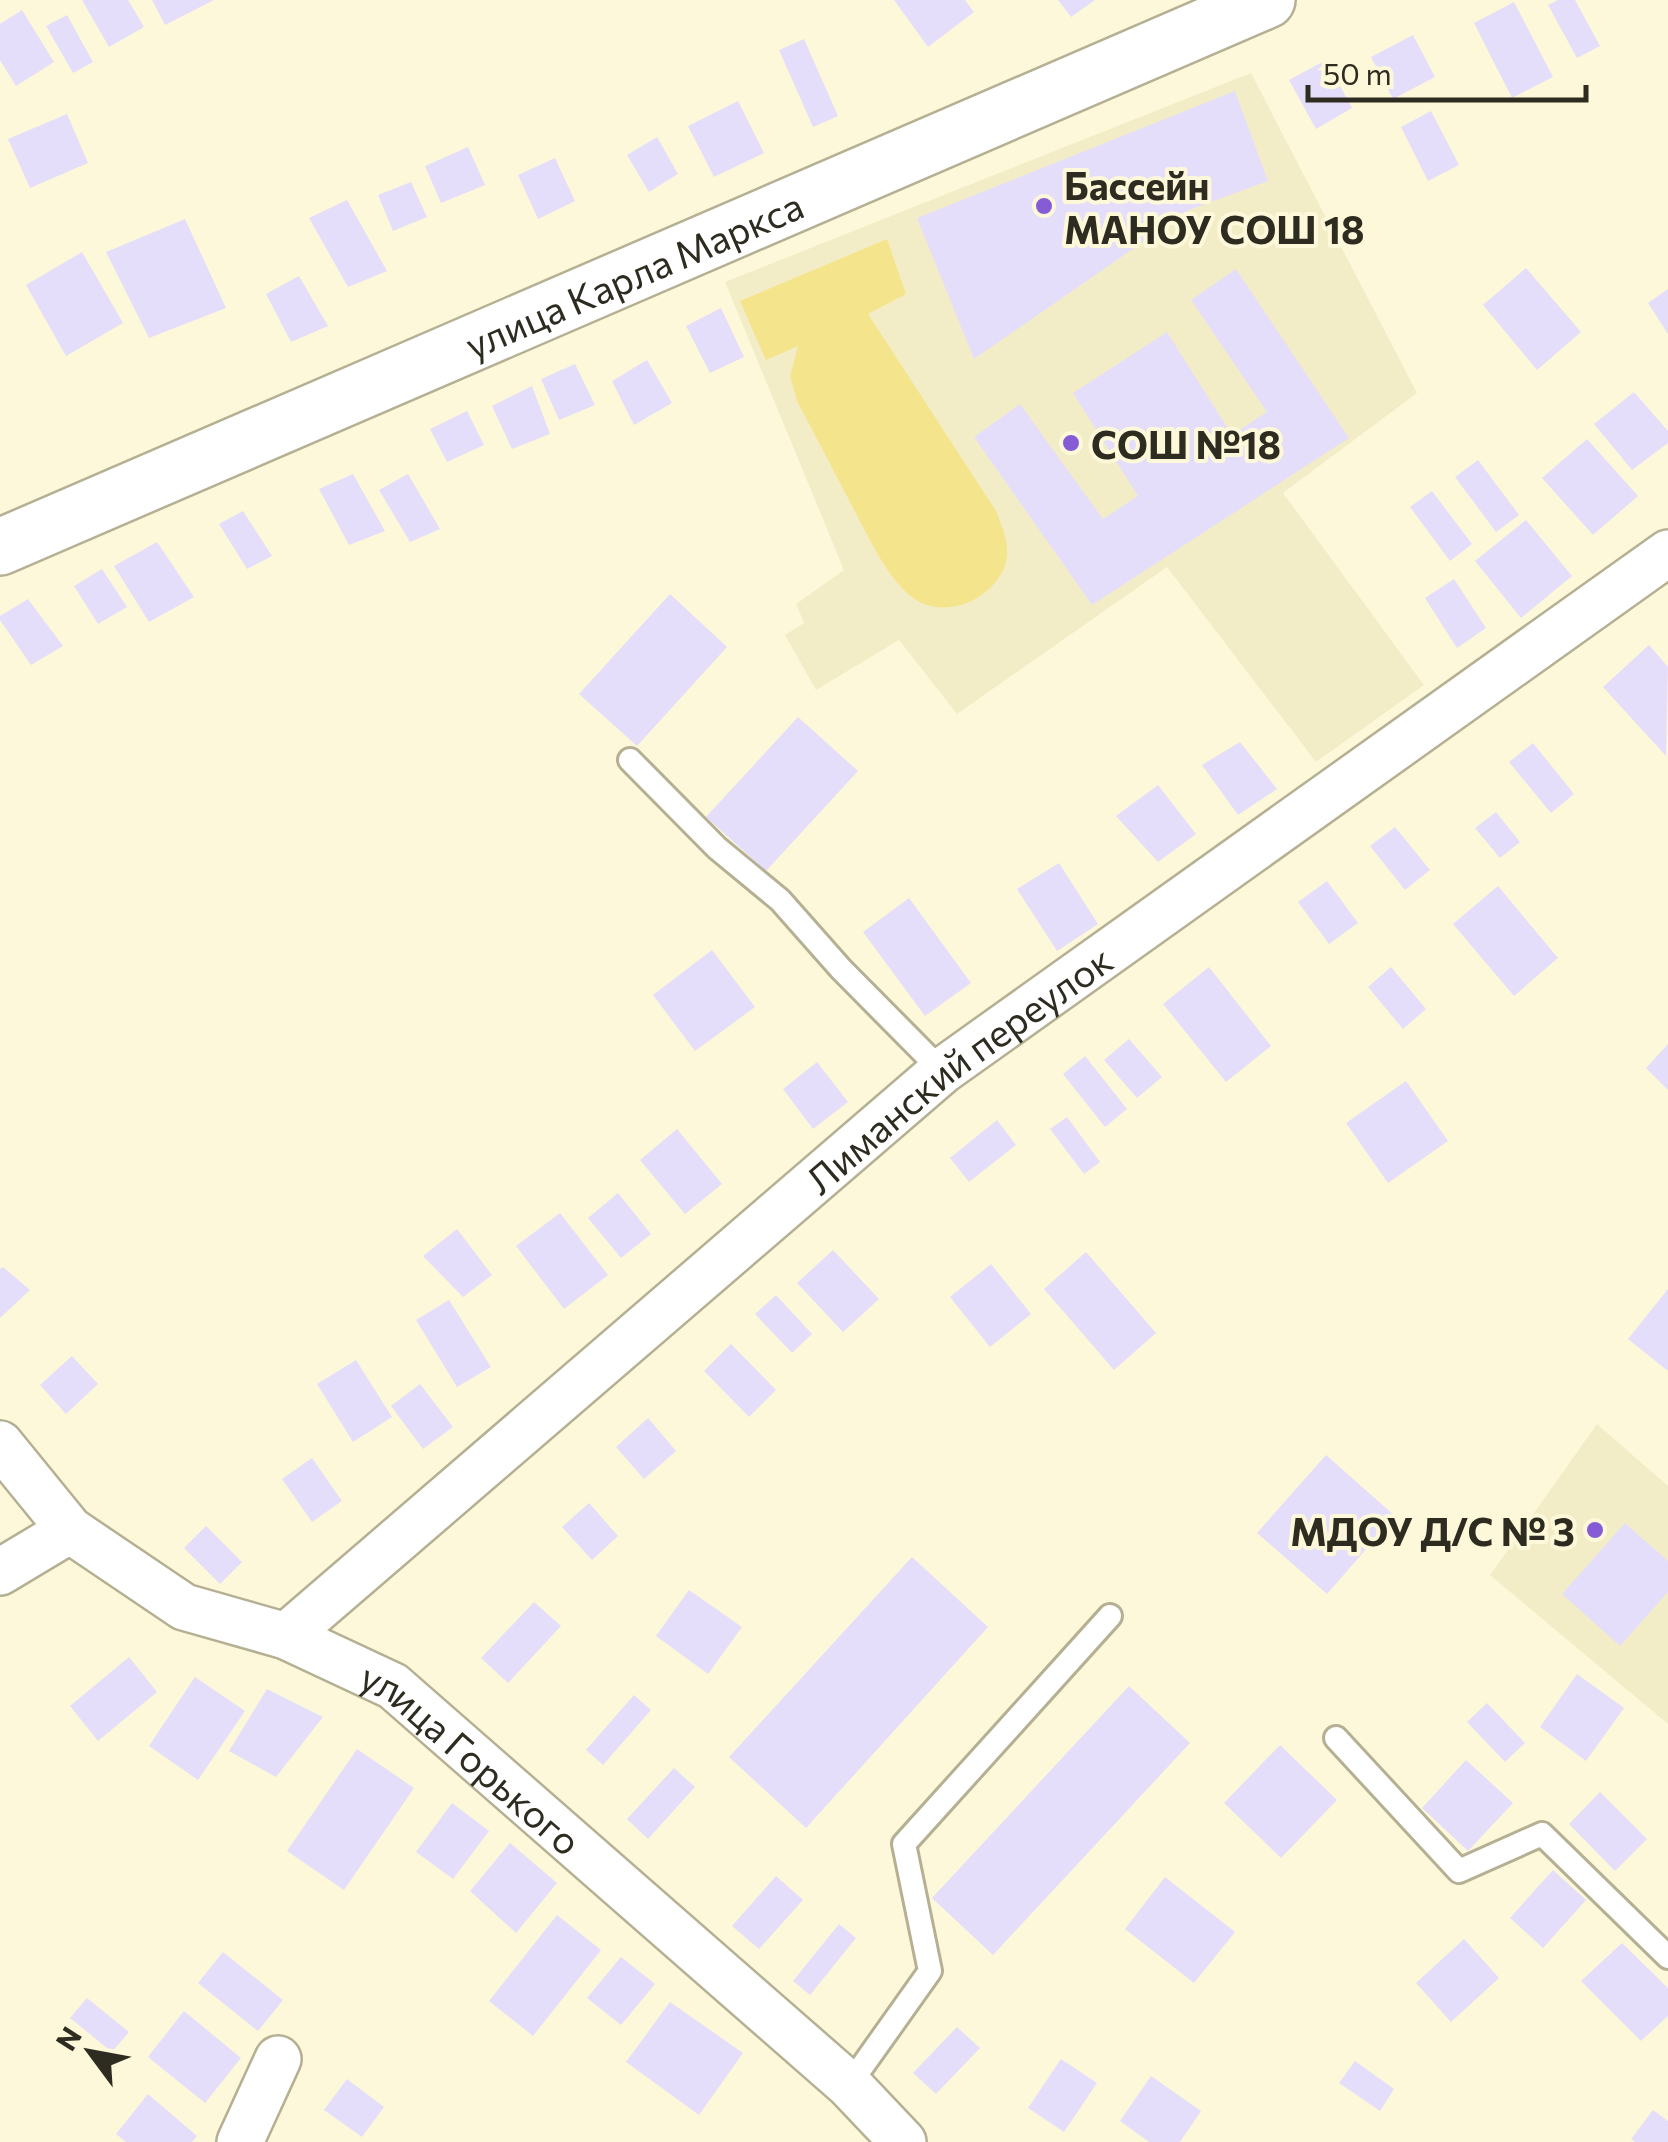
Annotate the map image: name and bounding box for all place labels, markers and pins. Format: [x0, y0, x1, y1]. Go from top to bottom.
place label: Бассейн МАНОУ СОШ 18 [1064, 161, 1365, 252]
marker: Бассейн МАНОУ СОШ 18 [1033, 195, 1055, 217]
place label: СОШ №18 [1091, 420, 1281, 467]
marker: СОШ №18 [1060, 432, 1082, 454]
place label: МДОУ Д/С № 3 [1290, 1507, 1575, 1554]
marker: МДОУ Д/С № 3 [1584, 1519, 1606, 1541]

